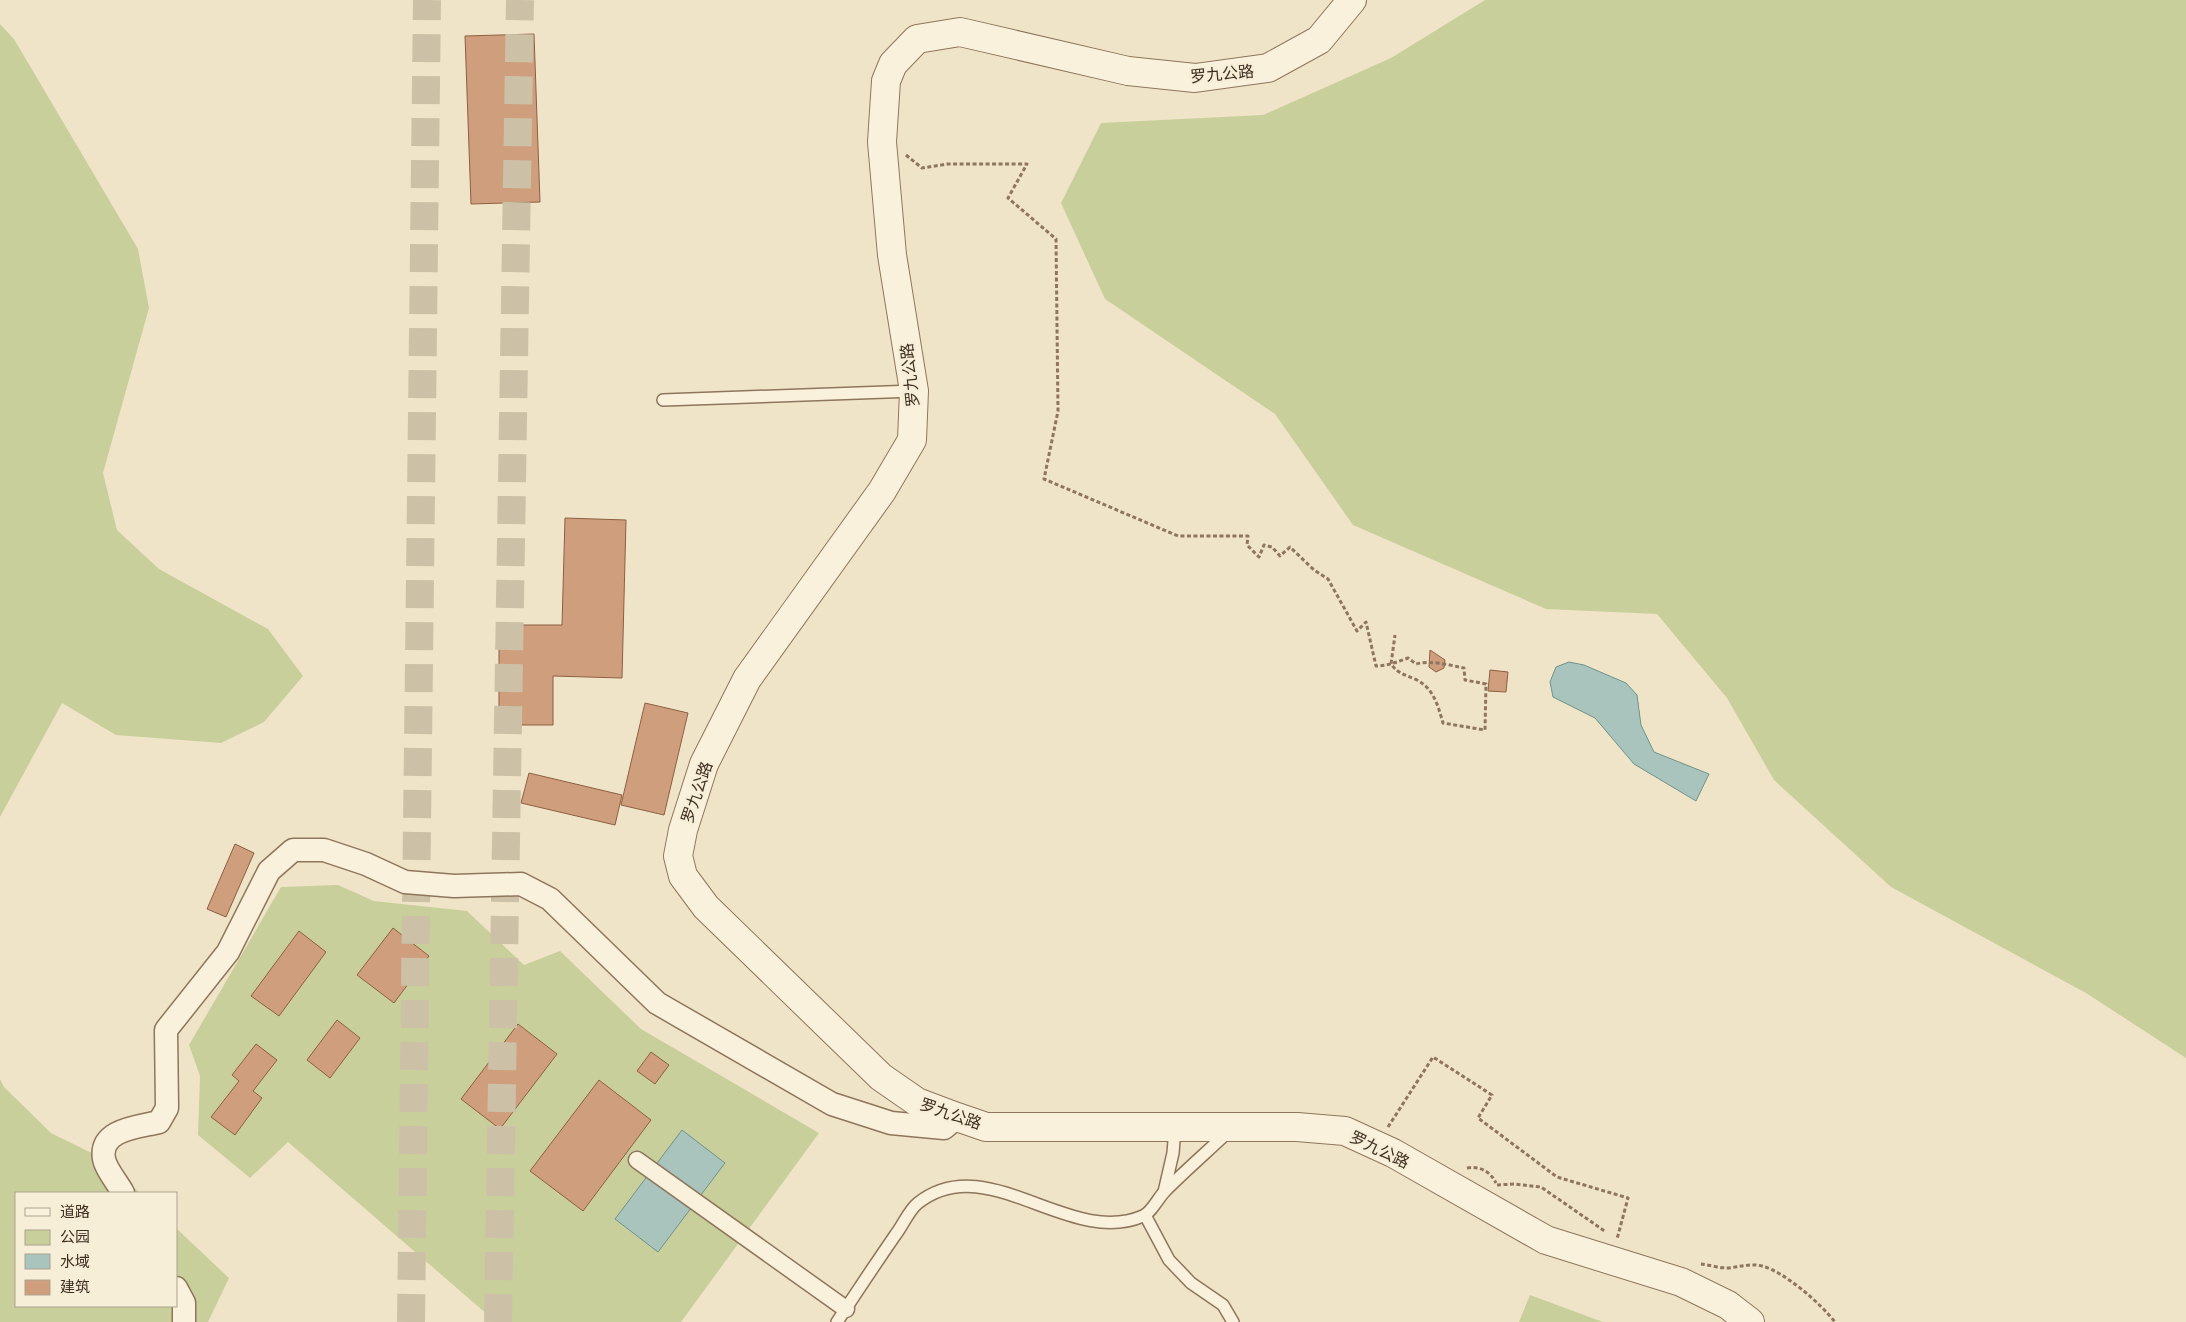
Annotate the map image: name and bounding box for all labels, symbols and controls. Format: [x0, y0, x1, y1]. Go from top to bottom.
street label: 罗九公路 [1189, 60, 1255, 86]
street label: 罗九公路 [895, 342, 923, 408]
street label: 罗九公路 [676, 758, 716, 826]
street label: 罗九公路 [917, 1093, 985, 1133]
street label: 罗九公路 [1347, 1126, 1413, 1172]
legend [15, 1192, 178, 1307]
text: 道路 [60, 1201, 90, 1221]
text: 公园 [60, 1226, 90, 1246]
text: 水域 [60, 1251, 90, 1271]
text: 建筑 [60, 1276, 90, 1296]

